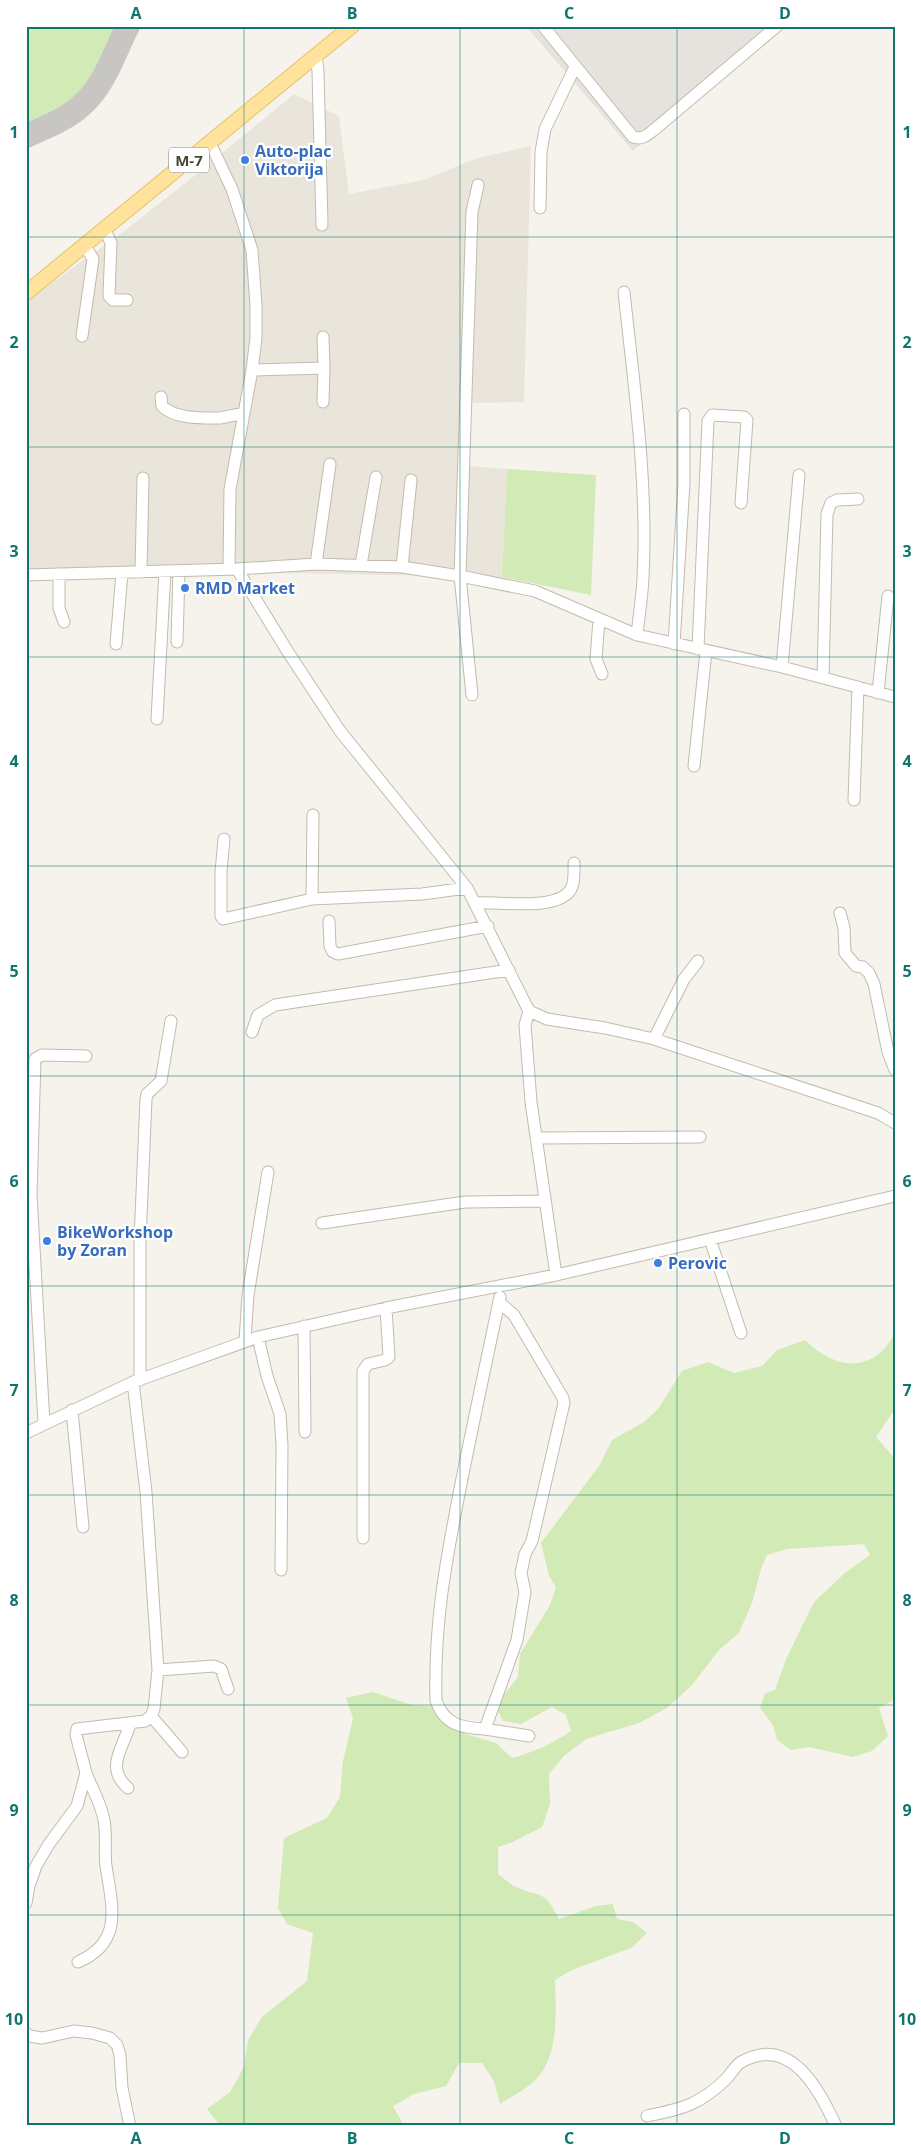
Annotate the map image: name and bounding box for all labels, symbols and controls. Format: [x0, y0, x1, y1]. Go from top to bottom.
text: A [130, 2, 142, 24]
text: B [347, 2, 357, 24]
text: C [564, 2, 574, 24]
text: D [779, 2, 791, 24]
text: 1 [9, 121, 19, 143]
text: 1 [902, 121, 912, 143]
place label: Auto-plac Viktorija [255, 140, 331, 180]
road number: M-7 [169, 148, 209, 172]
marker: Auto-plac Viktorija [239, 154, 251, 166]
text: 2 [9, 331, 19, 353]
text: 2 [902, 331, 912, 353]
text: 3 [9, 540, 19, 562]
text: 3 [902, 540, 912, 562]
place label: RMD Market [195, 577, 295, 599]
marker: RMD Market [179, 582, 191, 594]
text: 4 [9, 750, 19, 772]
text: 4 [902, 750, 912, 772]
text: 5 [9, 960, 19, 982]
text: 5 [902, 960, 912, 982]
text: 6 [9, 1170, 19, 1192]
text: 6 [902, 1170, 912, 1192]
place label: BikeWorkshop by Zoran [57, 1221, 173, 1261]
marker: BikeWorkshop by Zoran [41, 1235, 53, 1247]
place label: Perovic [668, 1252, 727, 1274]
marker: Perovic [652, 1257, 664, 1269]
text: 7 [9, 1379, 19, 1401]
text: 7 [902, 1379, 912, 1401]
text: 8 [9, 1589, 19, 1611]
text: 8 [902, 1589, 912, 1611]
text: 9 [9, 1799, 19, 1821]
text: 9 [902, 1799, 912, 1821]
text: 10 [5, 2008, 23, 2030]
text: 10 [898, 2008, 916, 2030]
text: A [130, 2127, 142, 2149]
text: B [347, 2127, 357, 2149]
text: C [564, 2127, 574, 2149]
text: D [779, 2127, 791, 2149]

